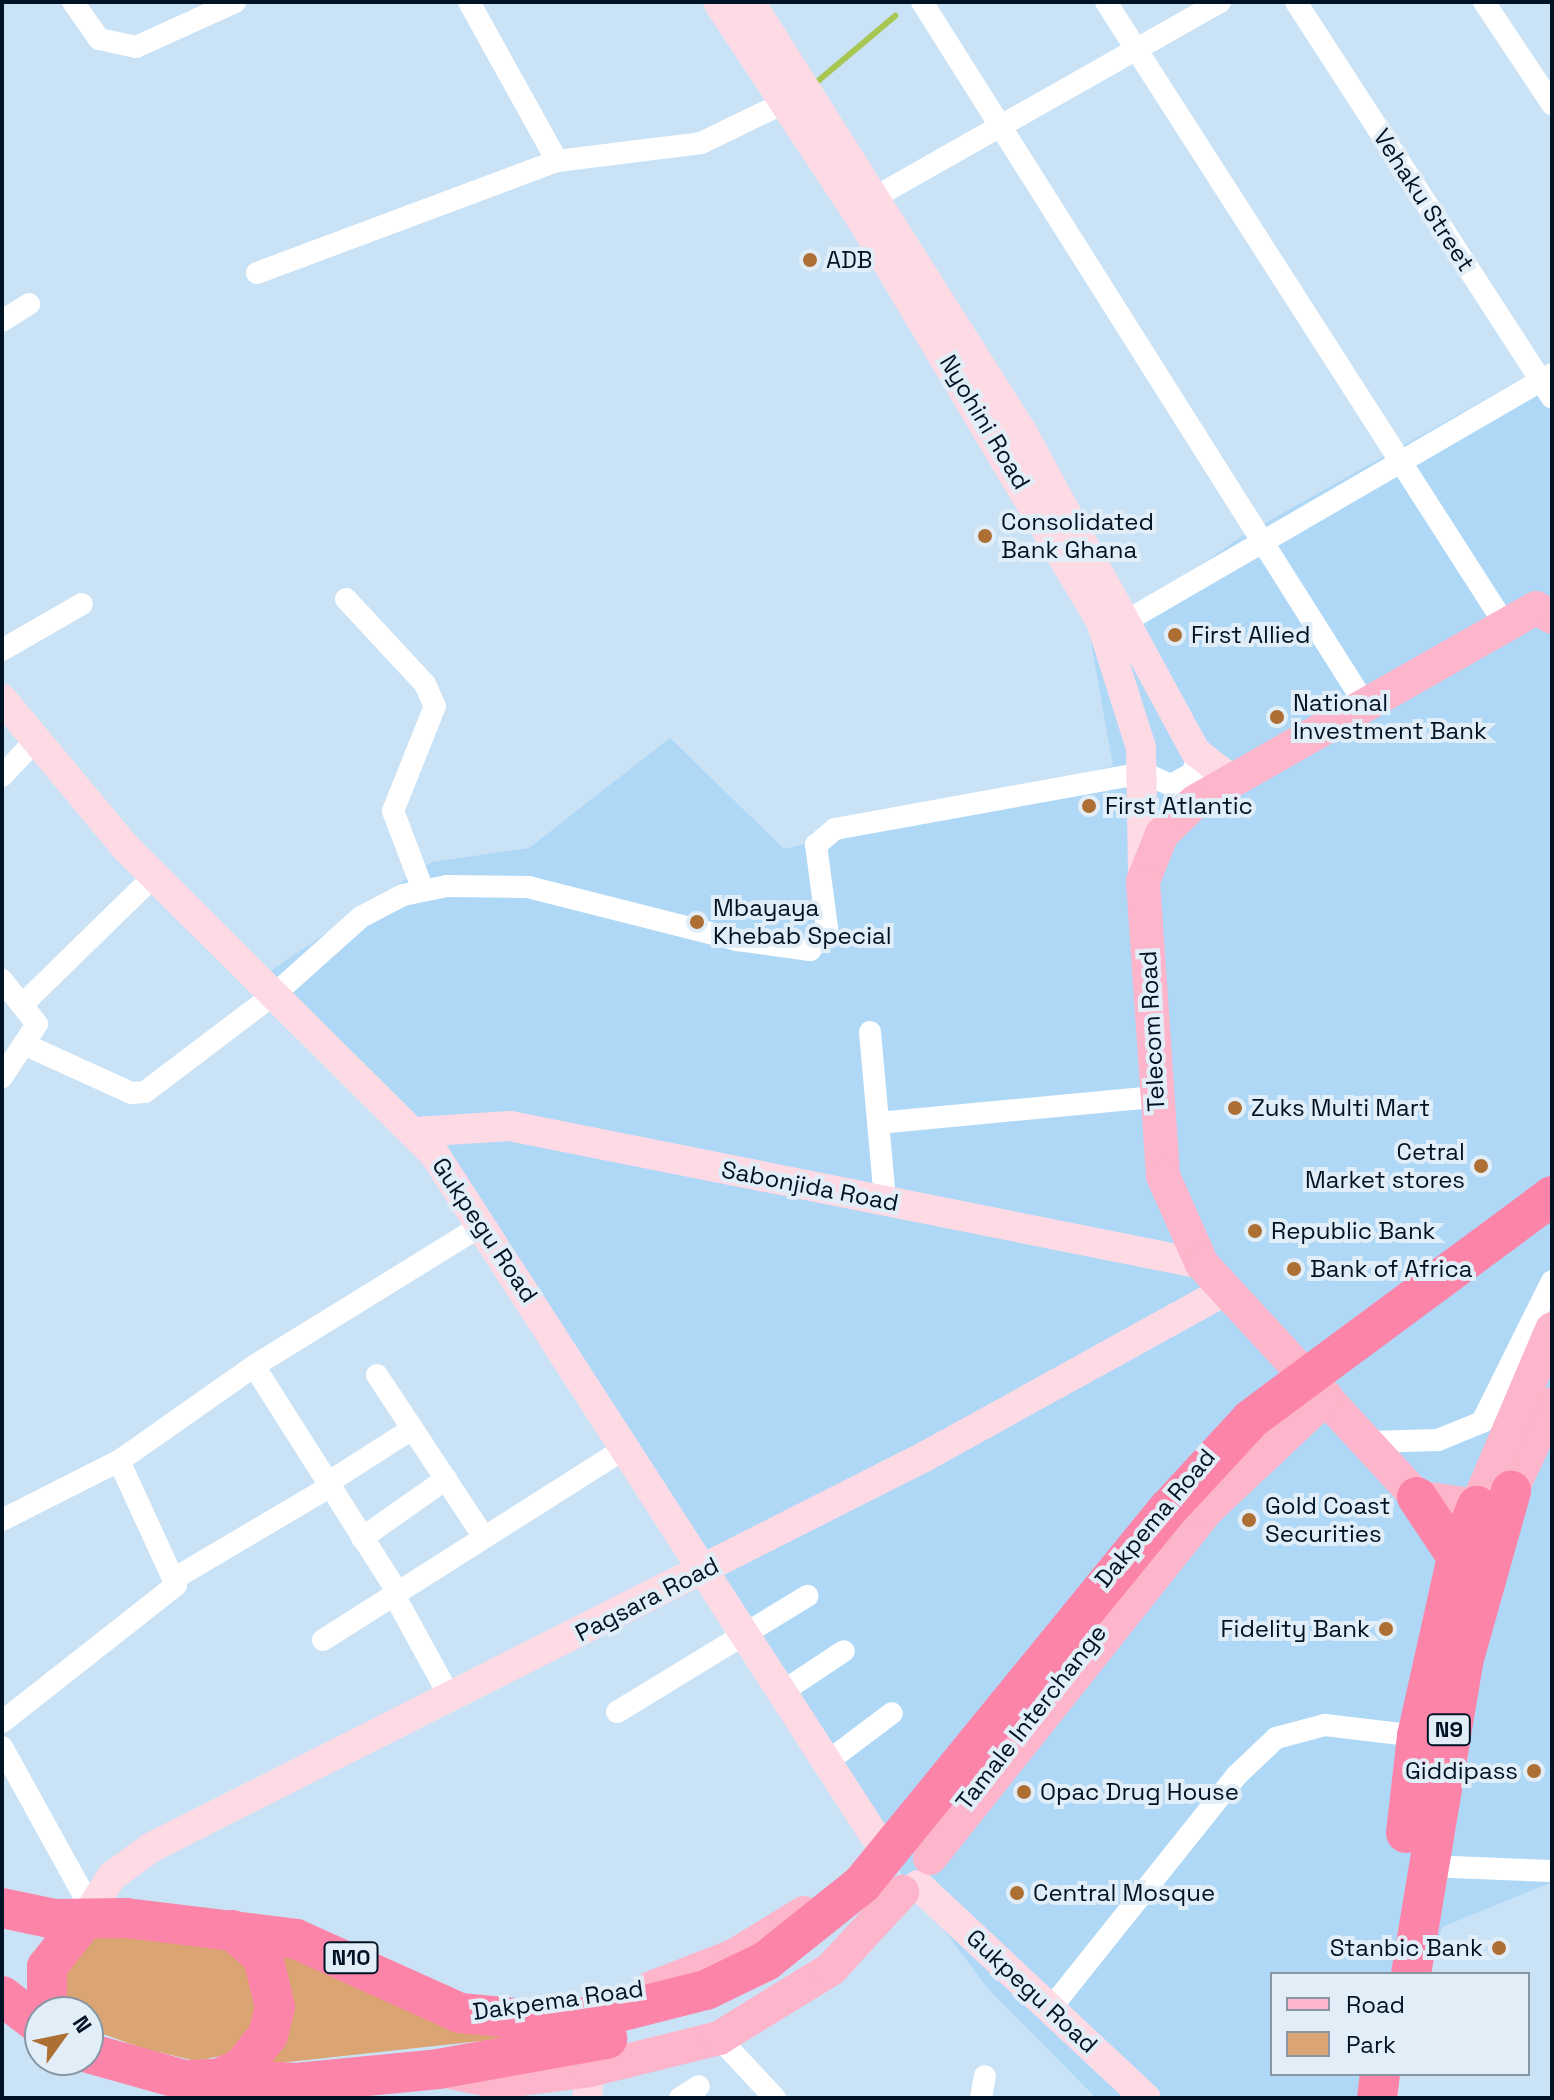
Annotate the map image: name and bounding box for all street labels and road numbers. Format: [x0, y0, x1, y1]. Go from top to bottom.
street label: Vehaku Street [1367, 123, 1481, 277]
street label: Nyohini Road [934, 350, 1036, 494]
street label: Telecom Road [1133, 950, 1171, 1112]
street label: Gukpegu Road [426, 1152, 544, 1308]
street label: Sabonjida Road [719, 1155, 901, 1217]
street label: Dakpema Road [1089, 1443, 1221, 1593]
street label: Pagsara Road [571, 1551, 723, 1647]
street label: Tamale Interchange [950, 1619, 1112, 1815]
road number: N9 [1425, 1712, 1473, 1748]
street label: Gukpegu Road [961, 1923, 1103, 2059]
road number: N10 [323, 1940, 379, 1976]
street label: Dakpema Road [471, 1974, 645, 2026]

